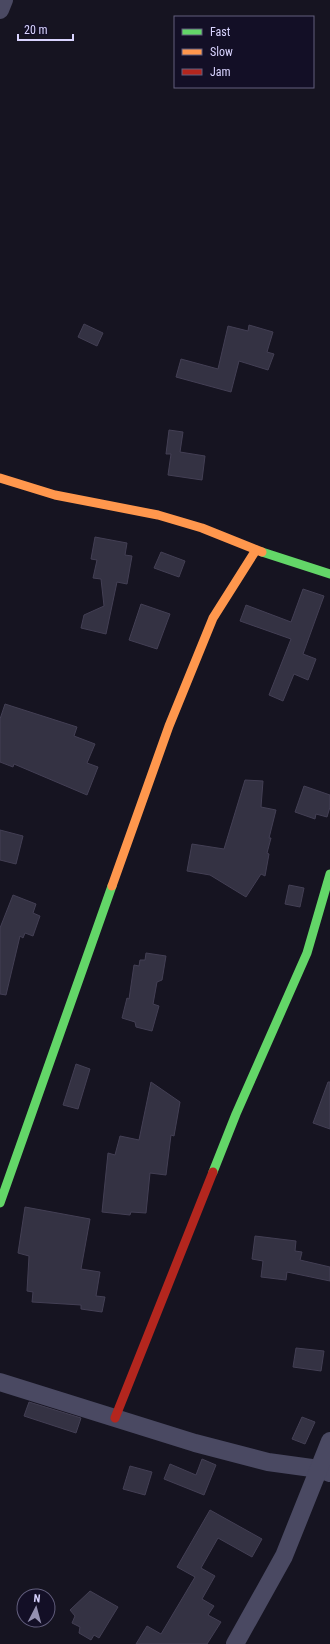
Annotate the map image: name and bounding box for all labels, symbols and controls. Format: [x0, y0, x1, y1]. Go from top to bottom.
scale bar [18, 16, 73, 42]
legend [174, 16, 314, 88]
text: 20 m [24, 23, 48, 37]
text: Fast [210, 25, 231, 39]
text: Slow [210, 45, 233, 59]
text: Jam [210, 65, 231, 79]
north arrow [16, 1588, 56, 1628]
text: N [33, 1592, 41, 1605]

